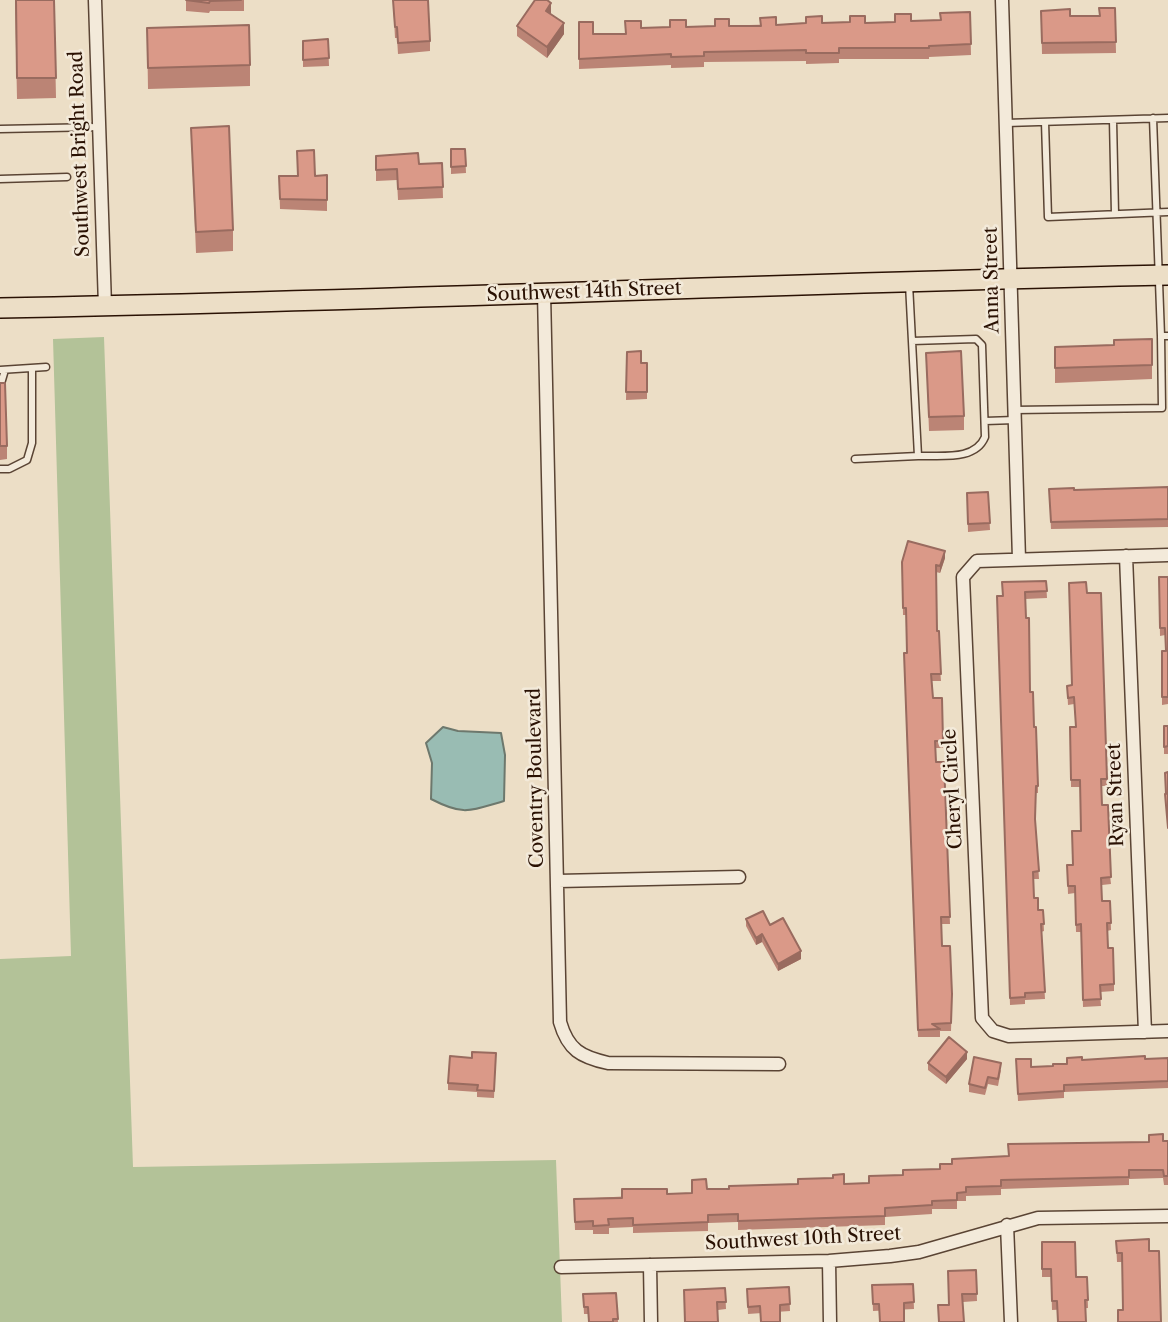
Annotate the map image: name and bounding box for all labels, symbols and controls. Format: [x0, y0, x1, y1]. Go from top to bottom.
street label: Southwest Bright Road [65, 51, 95, 257]
street label: Anna Street [980, 226, 1004, 334]
street label: Southwest 14th Street [486, 277, 682, 307]
street label: Coventry Boulevard [523, 688, 549, 868]
street label: Cheryl Circle [938, 728, 968, 850]
street label: Ryan Street [1103, 743, 1129, 847]
street label: Southwest 10th Street [704, 1222, 902, 1256]

